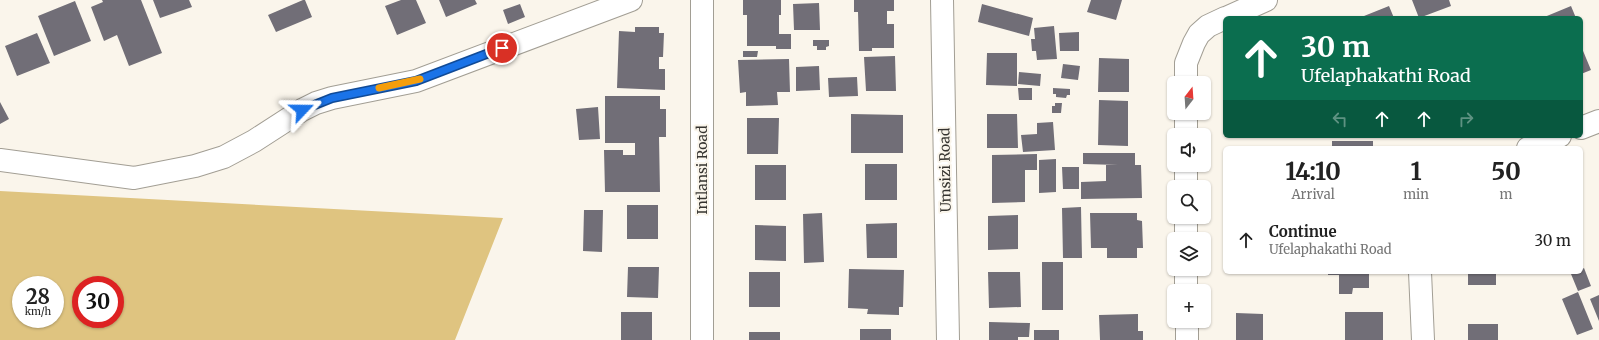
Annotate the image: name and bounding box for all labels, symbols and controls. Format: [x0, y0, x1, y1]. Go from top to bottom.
text: 30 m [1301, 29, 1370, 65]
pin [485, 31, 519, 65]
icon: ahead [1235, 32, 1287, 84]
icon: arrive [491, 37, 513, 59]
text: Ufelaphakathi Road [1301, 64, 1471, 87]
north arrow [1167, 76, 1211, 120]
map controls [1167, 76, 1211, 328]
position arrow [281, 89, 323, 131]
icon: left [1329, 108, 1351, 130]
icon: ahead [1371, 108, 1393, 130]
icon: ahead [1413, 108, 1435, 130]
icon: right [1455, 108, 1477, 130]
street label: Intlansi Road [693, 125, 711, 215]
street label: Umsizi Road [935, 127, 955, 213]
button: sound [1167, 128, 1211, 172]
text: 14:10 [1285, 156, 1341, 187]
text: 1 [1411, 156, 1422, 187]
text: 50 [1491, 156, 1521, 187]
button: search [1167, 180, 1211, 224]
text: Arrival [1291, 186, 1335, 203]
text: min [1403, 186, 1429, 203]
text: m [1499, 186, 1512, 203]
text: Continue [1269, 222, 1337, 241]
icon: ahead [1235, 229, 1257, 251]
text: 30 m [1534, 231, 1571, 250]
button: layers [1167, 232, 1211, 276]
text: Ufelaphakathi Road [1269, 241, 1392, 258]
speed limit sign: 30 [72, 276, 124, 328]
text: 28 [26, 284, 50, 309]
button: + [1167, 284, 1211, 328]
text: km/h [25, 305, 51, 318]

